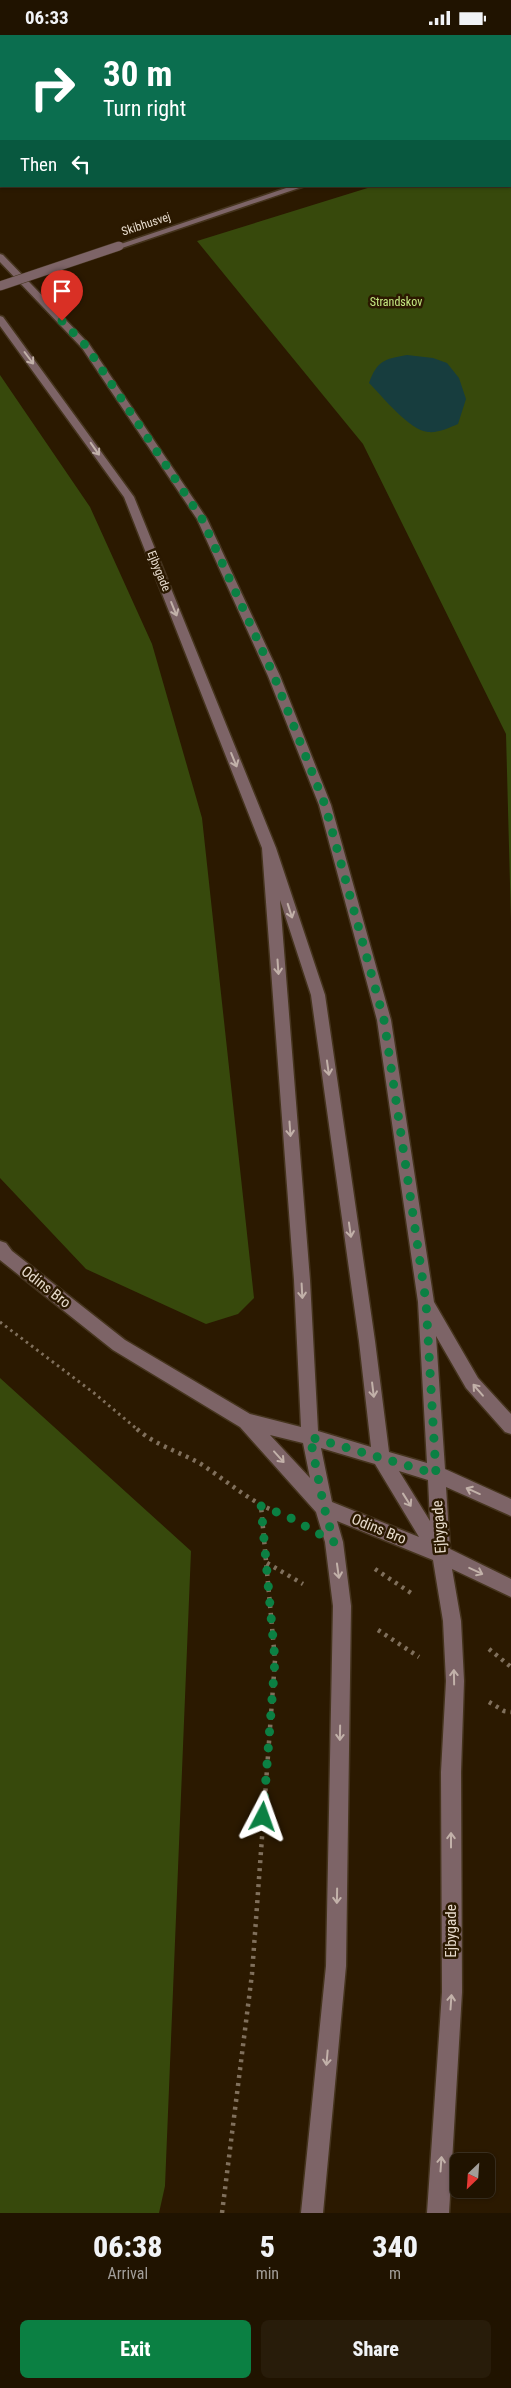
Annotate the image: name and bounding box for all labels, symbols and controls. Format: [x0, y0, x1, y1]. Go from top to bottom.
text: 06:33 [25, 6, 69, 29]
text: 30 m [103, 54, 172, 95]
icon: right [20, 55, 85, 120]
text: Turn right [103, 96, 186, 121]
icon: left [67, 150, 95, 178]
text: Then [20, 153, 57, 176]
street label: Skibhusvej [120, 210, 172, 238]
pin [41, 270, 83, 321]
icon: arrive [48, 277, 76, 305]
park label: Strandskov [370, 295, 422, 309]
one-way arrow [24, 351, 34, 365]
one-way arrow [90, 441, 100, 455]
street label: Ejbygade [145, 549, 174, 594]
one-way arrow [170, 601, 179, 616]
one-way arrow [230, 752, 239, 767]
one-way arrow [286, 903, 295, 919]
one-way arrow [273, 959, 283, 975]
one-way arrow [323, 1060, 333, 1076]
one-way arrow [286, 1121, 295, 1137]
one-way arrow [345, 1221, 355, 1237]
street label: Odins Bro [18, 1262, 74, 1312]
one-way arrow [298, 1283, 307, 1299]
one-way arrow [368, 1382, 378, 1398]
one-way arrow [473, 1384, 484, 1397]
one-way arrow [273, 1451, 285, 1464]
one-way arrow [466, 1485, 481, 1495]
one-way arrow [402, 1492, 412, 1506]
street label: Ejbygade [428, 1500, 450, 1554]
street label: Odins Bro [349, 1510, 409, 1548]
one-way arrow [333, 1563, 343, 1579]
one-way arrow [468, 1567, 483, 1576]
one-way arrow [449, 1670, 459, 1686]
one-way arrow [335, 1725, 345, 1741]
position arrow [236, 1790, 288, 1842]
one-way arrow [446, 1832, 456, 1848]
one-way arrow [332, 1888, 342, 1904]
street label: Ejbygade [442, 1904, 460, 1958]
one-way arrow [446, 1994, 455, 2010]
one-way arrow [322, 2050, 332, 2066]
north arrow [450, 2153, 495, 2197]
map controls [450, 2153, 495, 2198]
one-way arrow [436, 2157, 445, 2173]
text: 06:38 [93, 2229, 163, 2264]
text: 5 [260, 2229, 275, 2264]
text: 340 [372, 2229, 418, 2264]
text: Arrival [107, 2264, 148, 2283]
text: min [256, 2264, 279, 2283]
text: m [389, 2264, 401, 2283]
button: Exit [20, 2320, 251, 2378]
button: Share [261, 2320, 491, 2378]

